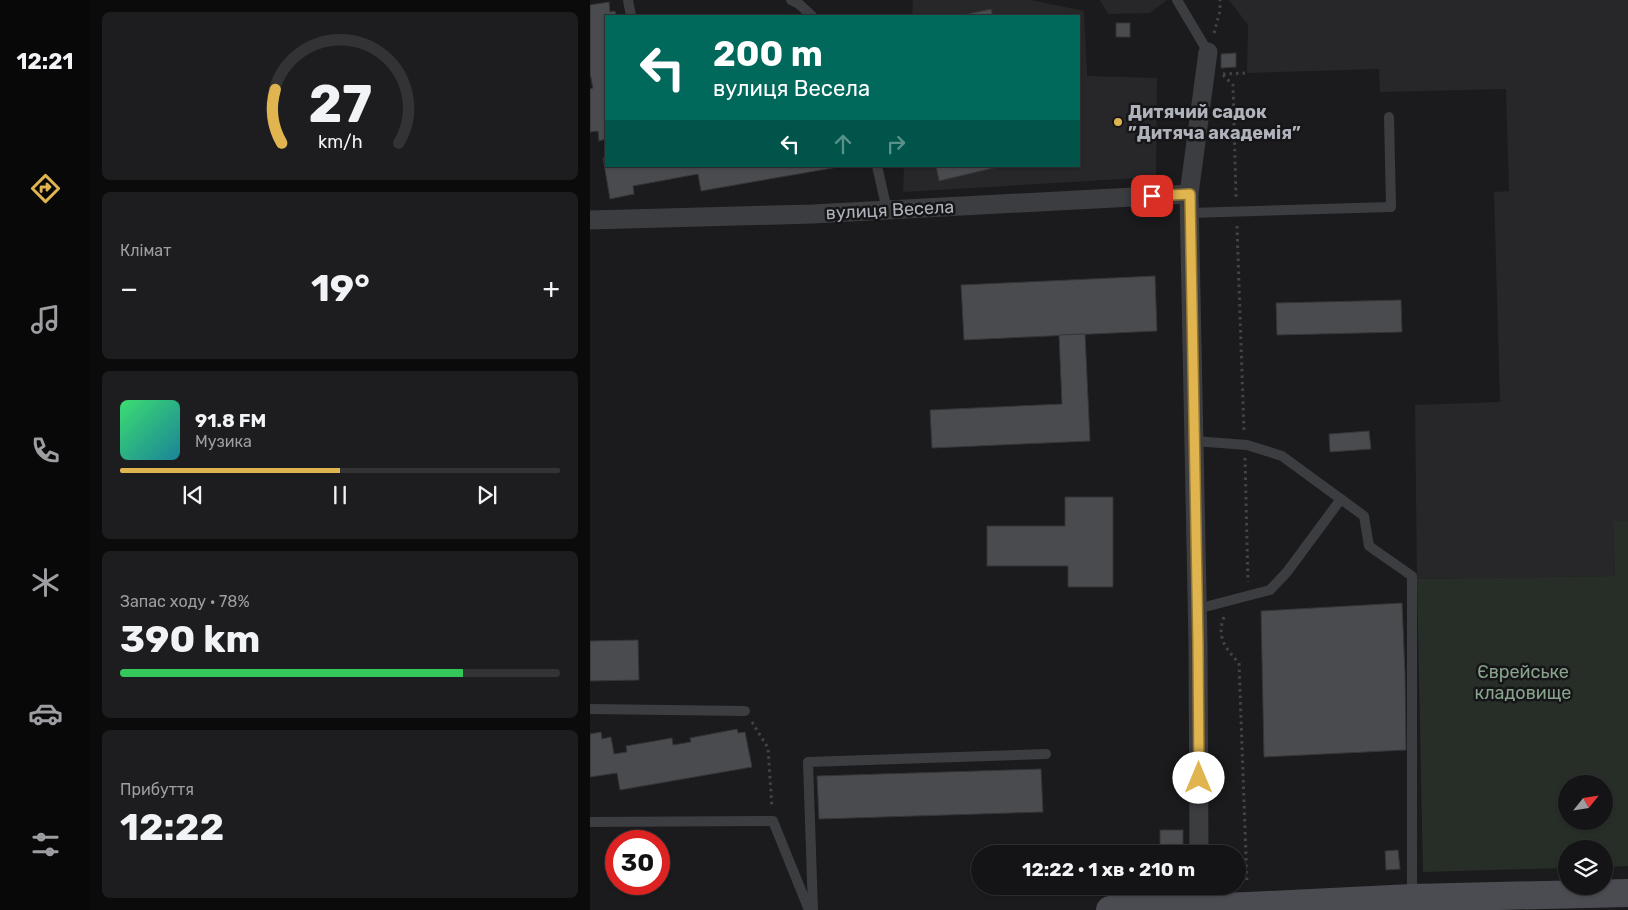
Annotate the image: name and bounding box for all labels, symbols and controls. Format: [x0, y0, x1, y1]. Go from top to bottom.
text: 200 m [713, 33, 823, 75]
icon: left [630, 35, 695, 100]
text: 12:21 [17, 48, 73, 75]
text: 27 [308, 73, 372, 135]
text: вулиця Весела [713, 75, 870, 102]
place label: Дитячий садок ”Дитяча академія” [1128, 101, 1301, 144]
marker: Дитячий садок ”Дитяча академія” [1112, 116, 1124, 128]
icon: left [776, 130, 804, 158]
icon: ahead [829, 130, 857, 158]
icon: right [882, 130, 910, 158]
text: km/h [318, 131, 362, 152]
icon: directions [28, 171, 63, 206]
pin [1131, 175, 1173, 217]
icon: arrive [1138, 182, 1166, 210]
street label: вулиця Весела [825, 196, 955, 224]
text: Клімат [120, 241, 171, 260]
text: 19° [311, 265, 370, 311]
text: − [120, 272, 138, 305]
text: + [543, 272, 560, 305]
icon: music [28, 302, 63, 337]
text: 91.8 FM [195, 409, 266, 432]
text: Музика [195, 432, 252, 451]
icon: phone [28, 433, 63, 468]
icon: previous [179, 481, 207, 509]
icon: pause [326, 481, 354, 509]
icon: next [473, 481, 501, 509]
icon: climate [28, 565, 63, 600]
text: Запас ходу · 78% [120, 592, 250, 611]
text: 390 km [120, 616, 260, 662]
park label: Єврейське кладовище [1475, 661, 1571, 704]
icon: car [28, 696, 63, 731]
position arrow [1172, 751, 1224, 803]
north arrow [1558, 775, 1612, 830]
map controls [1558, 775, 1613, 895]
text: Прибуття [120, 780, 194, 799]
text: 12:22 [120, 804, 224, 850]
icon: filters [28, 827, 63, 862]
speed limit sign: 30 [605, 830, 670, 895]
button: layers [1558, 840, 1613, 895]
text: 12:22 · 1 хв · 210 m [1022, 858, 1195, 881]

